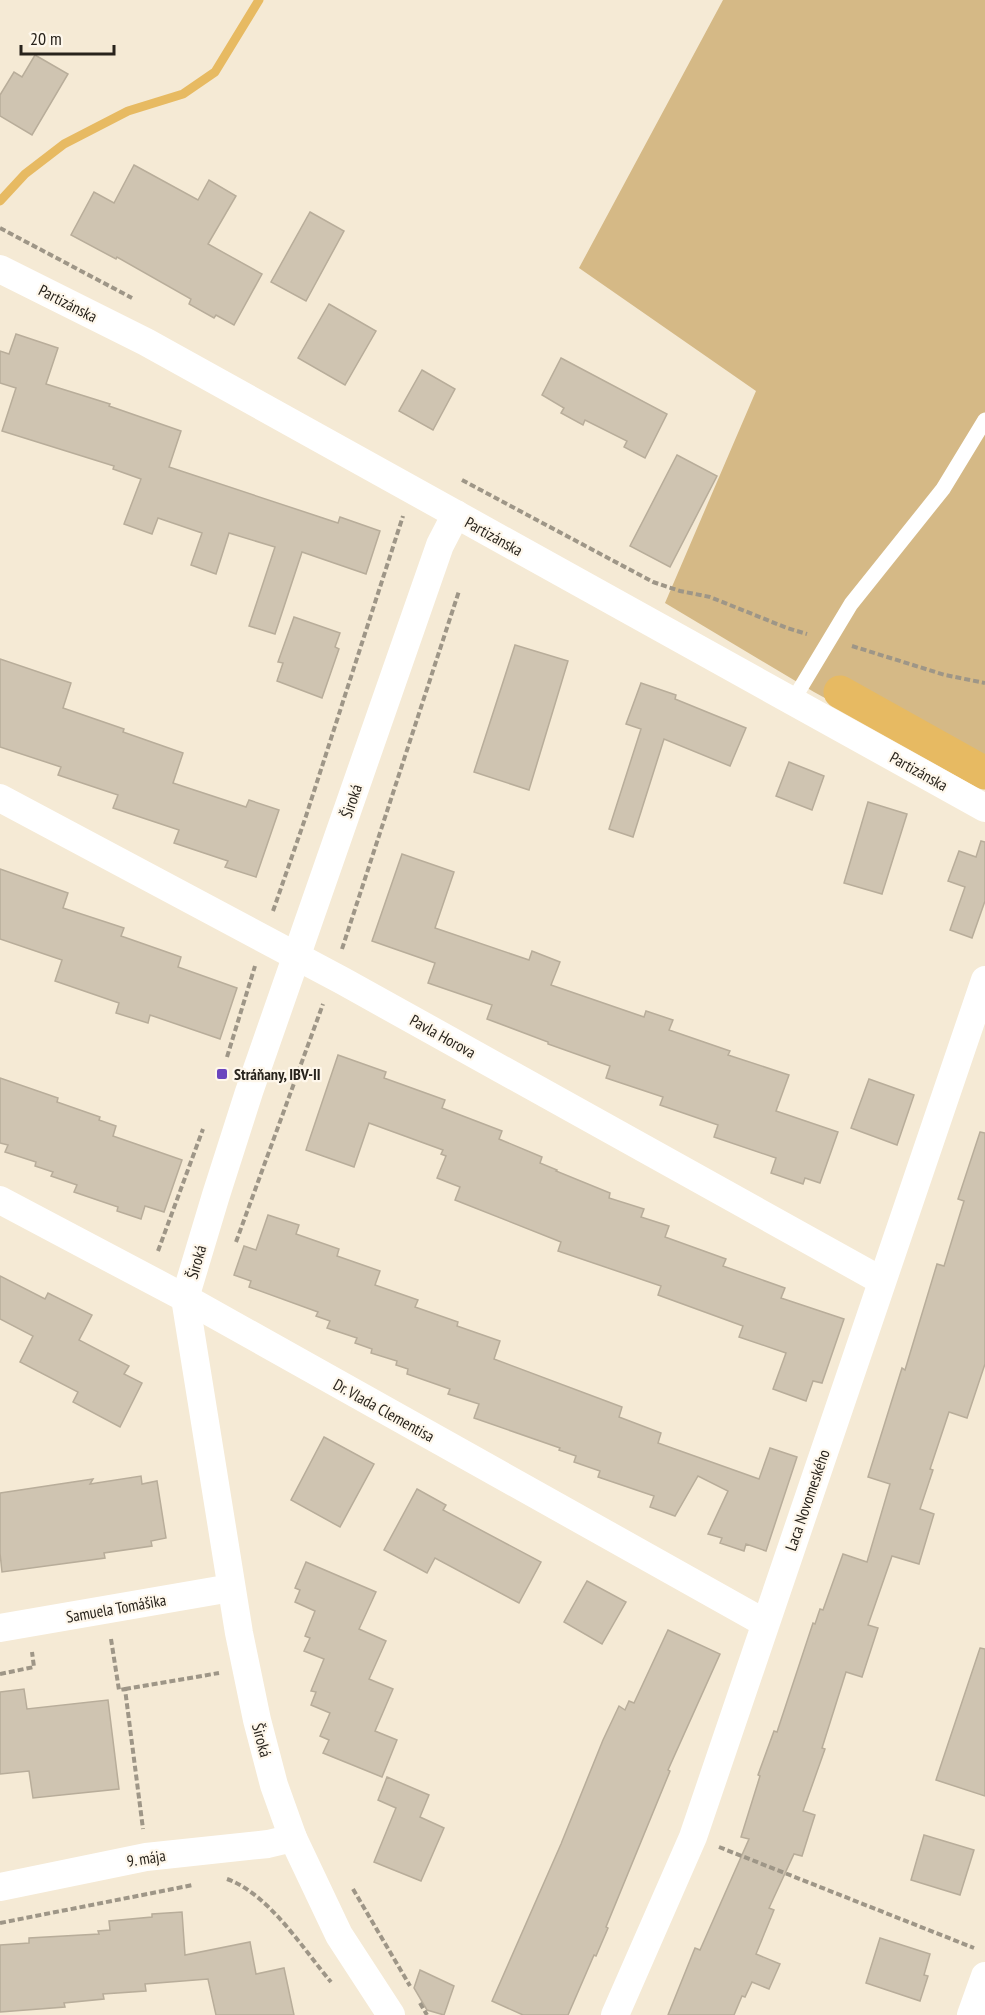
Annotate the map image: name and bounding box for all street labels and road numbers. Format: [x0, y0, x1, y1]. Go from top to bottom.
street label: Partizánska [35, 280, 101, 326]
street label: Partizánska [462, 512, 526, 560]
street label: Partizánska [887, 747, 951, 795]
street label: Široká [336, 782, 366, 820]
street label: Pavla Horova [407, 1010, 479, 1062]
street label: Široká [182, 1243, 210, 1281]
street label: Dr. Vlada Clementisa [330, 1374, 438, 1446]
street label: Laca Novomeského [780, 1447, 834, 1553]
street label: Samuela Tomášika [65, 1589, 167, 1627]
street label: Široká [248, 1721, 276, 1759]
street label: 9. mája [125, 1845, 167, 1871]

